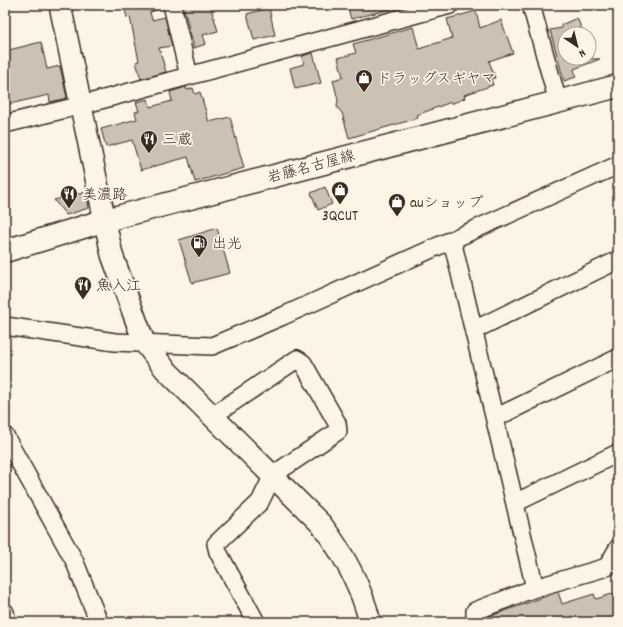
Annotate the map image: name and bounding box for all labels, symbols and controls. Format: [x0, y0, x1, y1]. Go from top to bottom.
north arrow [557, 26, 597, 66]
text: N [574, 44, 588, 61]
shop icon: ドラッグスギヤマ [354, 68, 374, 93]
place label: ドラッグスギヤマ [377, 69, 496, 91]
restaurant icon: 三蔵 [139, 129, 159, 154]
place label: 三蔵 [162, 130, 192, 152]
street label: 岩藤名古屋線 [265, 146, 358, 190]
shop icon: 3QCUT [330, 180, 350, 205]
restaurant icon: 美濃路 [59, 184, 79, 209]
place label: 美濃路 [82, 185, 127, 207]
shop icon: auショップ [387, 192, 407, 217]
place label: auショップ [410, 193, 483, 215]
place label: 3QCUT [322, 206, 358, 228]
fuel station icon: 出光 [189, 233, 209, 258]
place label: 出光 [212, 234, 242, 256]
restaurant icon: 魚入江 [73, 275, 93, 300]
place label: 魚入江 [96, 276, 141, 298]

